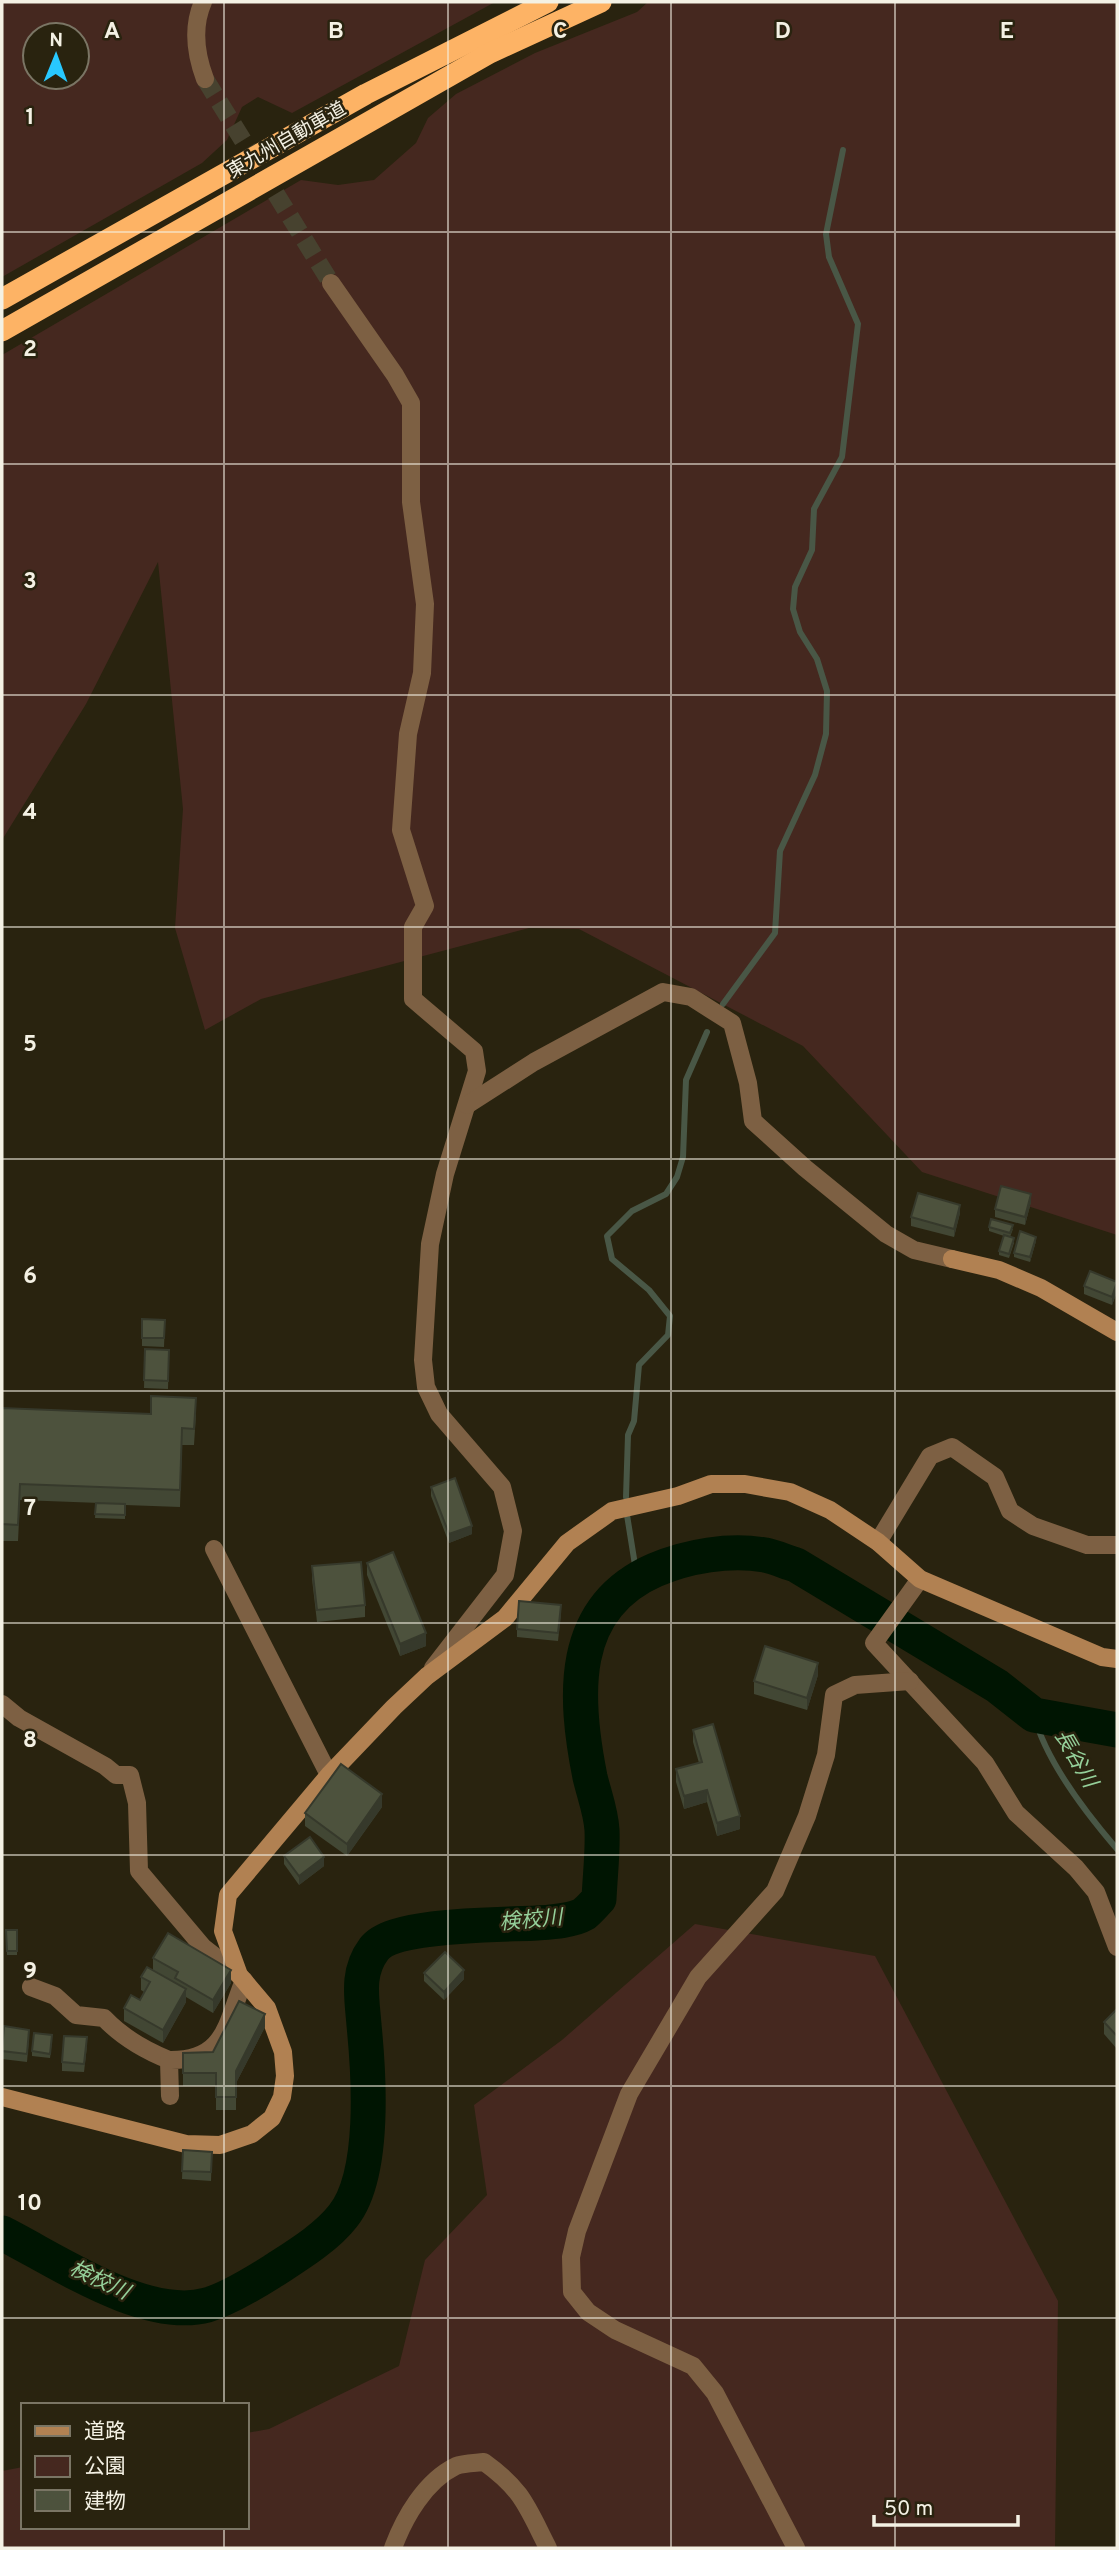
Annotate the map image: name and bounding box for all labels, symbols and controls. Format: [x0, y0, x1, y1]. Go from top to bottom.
text: A [104, 18, 120, 47]
text: B [328, 18, 344, 47]
text: C [553, 18, 567, 47]
text: D [775, 18, 791, 47]
text: E [1000, 18, 1014, 47]
north arrow [21, 21, 91, 91]
text: N [49, 29, 63, 53]
street label: 東九州自動車道 [223, 97, 351, 185]
text: 1 [25, 104, 35, 133]
text: 2 [23, 336, 37, 365]
text: 3 [23, 568, 37, 597]
text: 4 [23, 799, 37, 828]
text: 5 [23, 1031, 37, 1060]
text: 6 [23, 1263, 37, 1292]
text: 7 [24, 1495, 36, 1524]
water label: 長谷川 [1048, 1725, 1103, 1795]
text: 8 [23, 1727, 37, 1756]
water label: 検校川 [498, 1905, 566, 1937]
text: 9 [23, 1958, 37, 1987]
text: 10 [18, 2190, 42, 2219]
water label: 検校川 [65, 2255, 135, 2307]
legend [21, 2403, 248, 2529]
text: 道路 [84, 2419, 126, 2446]
text: 公園 [84, 2454, 126, 2481]
scale bar [874, 2484, 1018, 2528]
text: 建物 [84, 2489, 126, 2516]
text: 50 m [884, 2496, 933, 2523]

